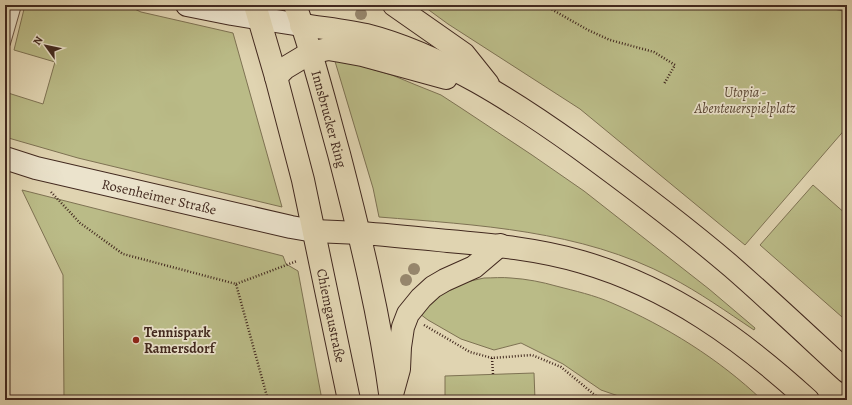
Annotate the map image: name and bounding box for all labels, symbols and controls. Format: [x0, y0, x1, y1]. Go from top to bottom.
north arrow [26, 26, 66, 66]
text: N [30, 33, 47, 48]
street label: Innsbrucker Ring [307, 68, 351, 170]
park label: Utopia - Abenteuerspielplatz [694, 83, 796, 118]
street label: Rosenheimer Straße [100, 175, 218, 219]
street label: Chiemgaustraße [312, 267, 350, 364]
place label: Tennispark Ramersdorf [144, 323, 217, 358]
marker: Tennispark Ramersdorf [131, 335, 141, 345]

